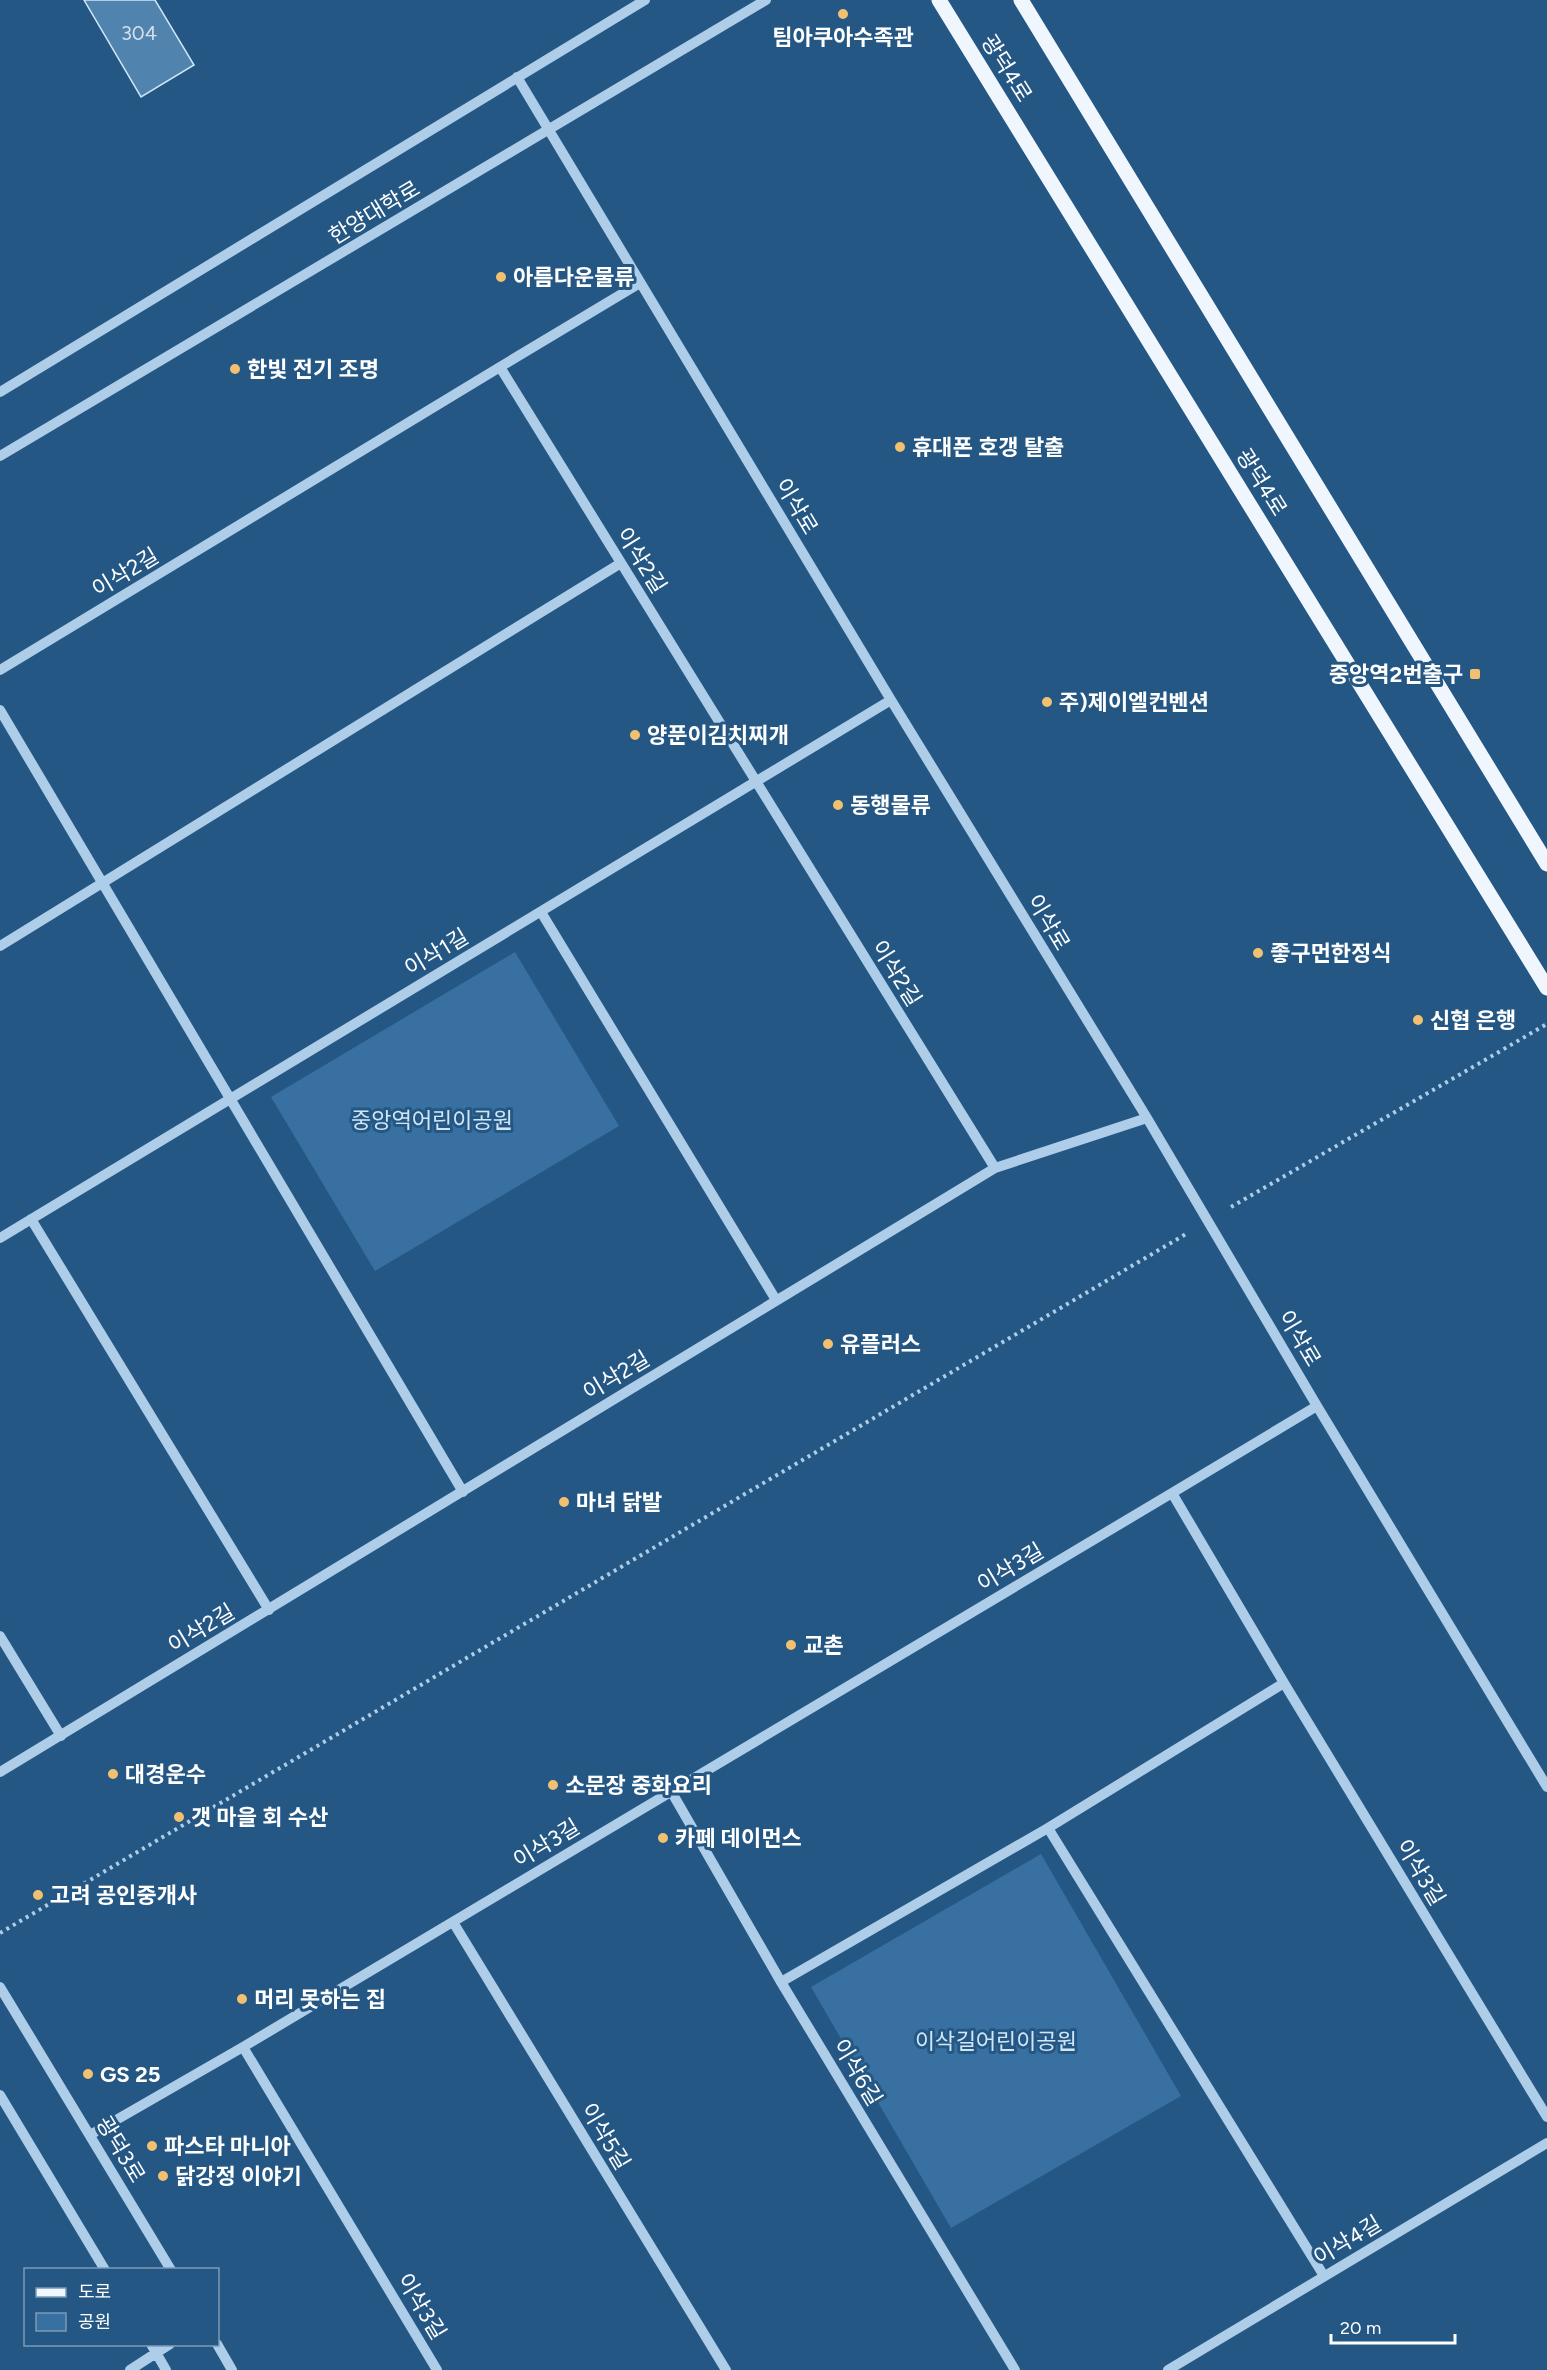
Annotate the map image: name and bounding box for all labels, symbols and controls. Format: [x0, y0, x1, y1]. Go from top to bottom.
marker: 팀아쿠아수족관 [836, 7, 850, 21]
house number: 304 [121, 21, 157, 45]
place label: 팀아쿠아수족관 [772, 24, 914, 51]
street label: 광덕4로 [975, 30, 1038, 107]
street label: 한양대학로 [324, 175, 425, 250]
place label: 아름다운물류 [513, 264, 634, 291]
marker: 아름다운물류 [494, 270, 508, 284]
place label: 한빛 전기 조명 [247, 356, 379, 383]
marker: 한빛 전기 조명 [228, 362, 242, 376]
place label: 휴대폰 호갱 탈출 [912, 434, 1064, 461]
marker: 휴대폰 호갱 탈출 [893, 440, 907, 454]
street label: 광덕4로 [1230, 444, 1293, 521]
street label: 이삭로 [769, 473, 824, 539]
street label: 이삭2길 [611, 522, 672, 598]
street label: 이삭2길 [87, 542, 164, 603]
place label: 중앙역2번출구 [1329, 661, 1463, 688]
marker: 중앙역2번출구 [1468, 667, 1482, 681]
place label: 주)제이엘컨벤션 [1059, 689, 1209, 716]
marker: 주)제이엘컨벤션 [1040, 695, 1054, 709]
place label: 양푼이김치찌개 [647, 722, 789, 749]
marker: 양푼이김치찌개 [628, 728, 642, 742]
place label: 동행물류 [850, 792, 931, 819]
marker: 동행물류 [831, 798, 845, 812]
street label: 이삭로 [1021, 889, 1076, 955]
street label: 이삭1길 [399, 923, 473, 982]
street label: 이삭2길 [866, 935, 927, 1011]
place label: 좋구먼한정식 [1270, 940, 1391, 967]
marker: 좋구먼한정식 [1251, 946, 1265, 960]
place label: 신협 은행 [1430, 1007, 1516, 1034]
marker: 신협 은행 [1411, 1013, 1425, 1027]
park label: 중앙역어린이공원 [351, 1107, 513, 1134]
street label: 이삭로 [1272, 1305, 1327, 1371]
place label: 유플러스 [840, 1331, 921, 1358]
marker: 유플러스 [821, 1337, 835, 1351]
street label: 이삭2길 [578, 1345, 655, 1406]
place label: 마녀 닭발 [576, 1489, 662, 1516]
marker: 마녀 닭발 [557, 1495, 571, 1509]
street label: 이삭3길 [972, 1537, 1048, 1598]
street label: 이삭2길 [163, 1598, 240, 1659]
place label: 교촌 [803, 1632, 843, 1659]
marker: 교촌 [784, 1638, 798, 1652]
place label: 대경운수 [125, 1761, 206, 1788]
marker: 대경운수 [106, 1767, 120, 1781]
place label: 소문장 중화요리 [565, 1772, 712, 1799]
marker: 소문장 중화요리 [546, 1778, 560, 1792]
place label: 갯 마을 회 수산 [191, 1804, 328, 1831]
marker: 갯 마을 회 수산 [172, 1810, 186, 1824]
street label: 이삭3길 [508, 1813, 584, 1874]
place label: 카페 데이먼스 [675, 1825, 802, 1852]
marker: 카페 데이먼스 [656, 1831, 670, 1845]
street label: 이삭3길 [1390, 1834, 1451, 1910]
place label: 고려 공인중개사 [50, 1882, 197, 1909]
marker: 고려 공인중개사 [31, 1888, 45, 1902]
place label: 머리 못하는 집 [254, 1986, 386, 2013]
marker: 머리 못하는 집 [235, 1992, 249, 2006]
park label: 이삭길어린이공원 [915, 2028, 1077, 2055]
street label: 이삭6길 [827, 2034, 888, 2111]
place label: GS 25 [100, 2061, 160, 2088]
marker: GS 25 [81, 2067, 95, 2081]
street label: 이삭5길 [575, 2098, 636, 2175]
street label: 광덕3로 [90, 2111, 151, 2187]
place label: 파스타 마니아 [164, 2133, 291, 2160]
marker: 파스타 마니아 [145, 2139, 159, 2153]
place label: 닭강정 이야기 [175, 2163, 302, 2190]
marker: 닭강정 이야기 [156, 2169, 170, 2183]
street label: 이삭4길 [1308, 2210, 1386, 2271]
legend [24, 2268, 219, 2346]
street label: 이삭3길 [391, 2268, 452, 2344]
text: 도로 [78, 2281, 111, 2303]
scale bar [1331, 2307, 1456, 2345]
text: 공원 [78, 2311, 111, 2333]
text: 20 m [1340, 2317, 1381, 2339]

